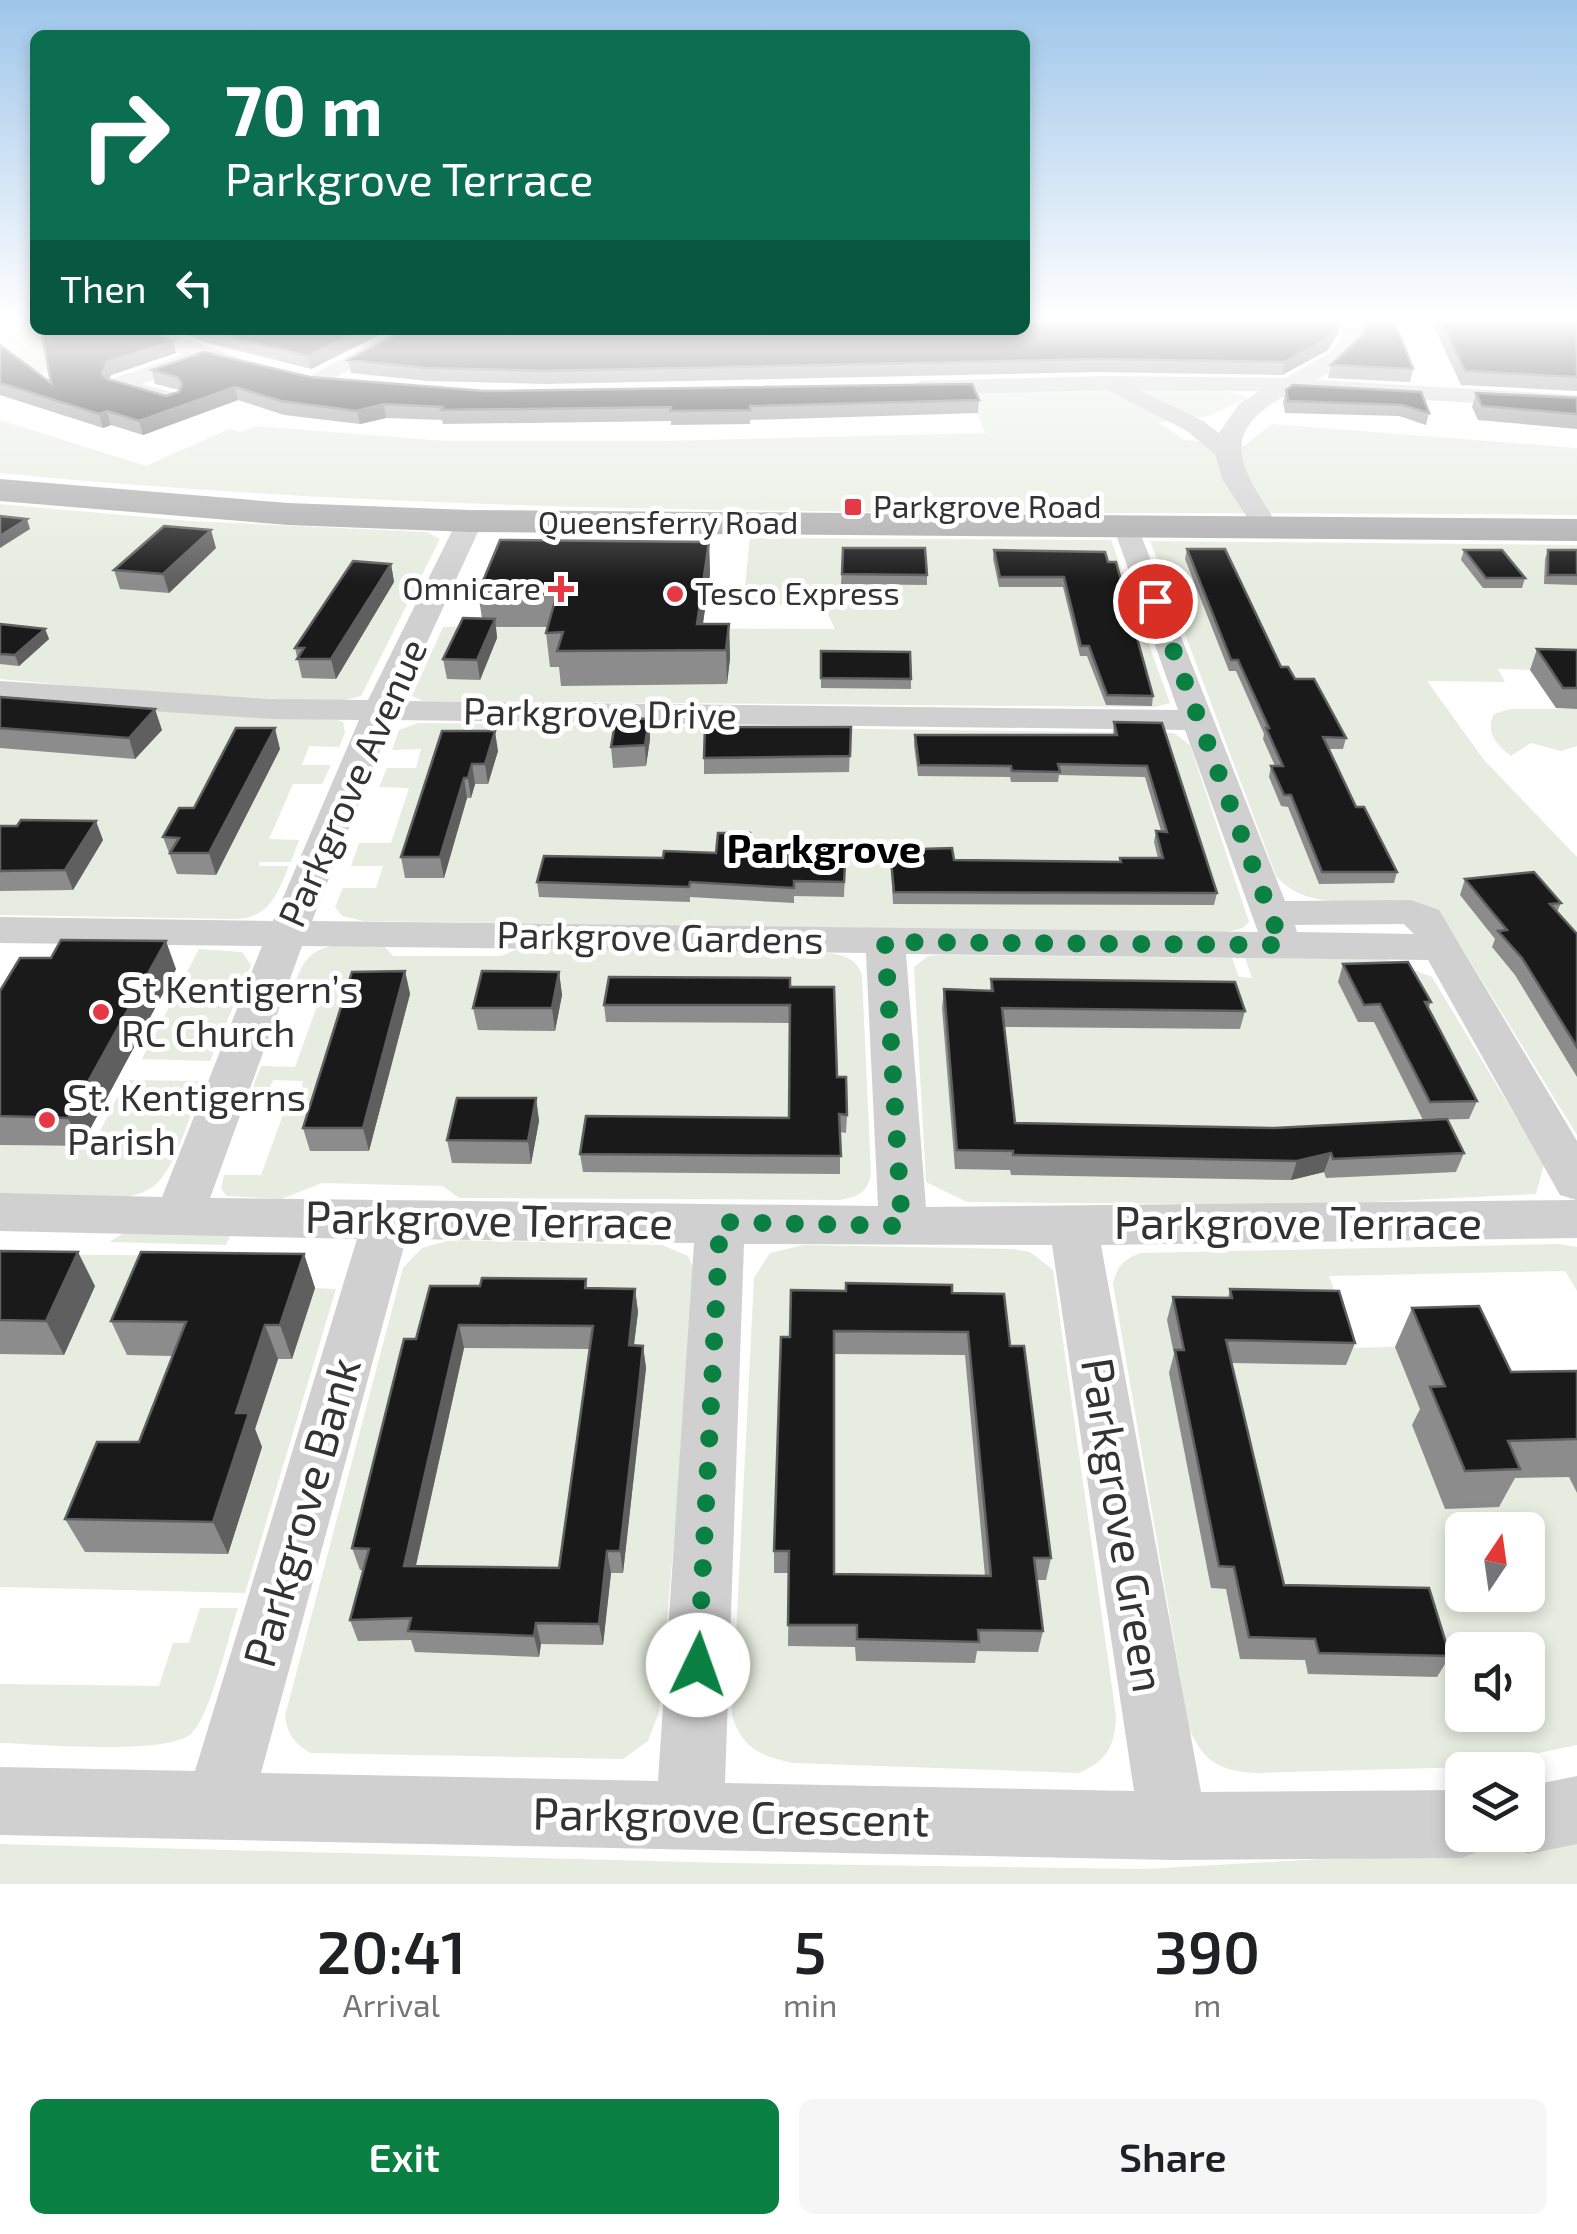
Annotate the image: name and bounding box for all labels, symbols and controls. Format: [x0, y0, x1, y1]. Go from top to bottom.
text: 70 m [225, 66, 383, 150]
icon: right [60, 70, 190, 200]
text: Parkgrove Terrace [225, 151, 594, 205]
icon: left [167, 260, 222, 315]
text: Then [60, 265, 147, 311]
place label: Parkgrove Road [873, 486, 1101, 524]
marker: Parkgrove Road [842, 496, 864, 518]
street label: Queensferry Road [538, 502, 798, 541]
pin [1113, 559, 1198, 644]
place label: Omnicare [402, 568, 541, 606]
place label: Tesco Express [695, 573, 900, 611]
icon: arrive [1128, 574, 1183, 629]
marker: Omnicare [550, 578, 572, 600]
marker: Tesco Express [664, 583, 686, 605]
street label: Parkgrove Avenue [267, 631, 435, 933]
street label: Parkgrove Drive [463, 687, 737, 737]
district label: Parkgrove [727, 823, 921, 871]
street label: Parkgrove Gardens [496, 910, 824, 962]
place label: St Kentigern’s RC Church [121, 965, 358, 1055]
marker: St Kentigern’s RC Church [90, 1001, 112, 1023]
place label: St. Kentigerns Parish [67, 1073, 306, 1163]
marker: St. Kentigerns Parish [36, 1109, 58, 1131]
street label: Parkgrove Terrace [304, 1188, 674, 1248]
street label: Parkgrove Terrace [1114, 1194, 1482, 1248]
street label: Parkgrove Bank [230, 1350, 370, 1672]
street label: Parkgrove Green [1072, 1354, 1178, 1696]
north arrow [1445, 1512, 1545, 1612]
map controls [1445, 1512, 1545, 1852]
position arrow [646, 1613, 750, 1717]
button: sound [1445, 1632, 1545, 1732]
button: layers [1445, 1752, 1545, 1852]
street label: Parkgrove Crescent [532, 1785, 930, 1845]
text: 20:41 [317, 1914, 466, 1986]
text: 5 [794, 1914, 827, 1986]
text: 390 [1154, 1914, 1260, 1986]
text: Arrival [343, 1985, 440, 2023]
text: min [783, 1985, 837, 2023]
text: m [1193, 1985, 1221, 2023]
button: Exit [30, 2099, 779, 2214]
button: Share [799, 2099, 1547, 2214]

